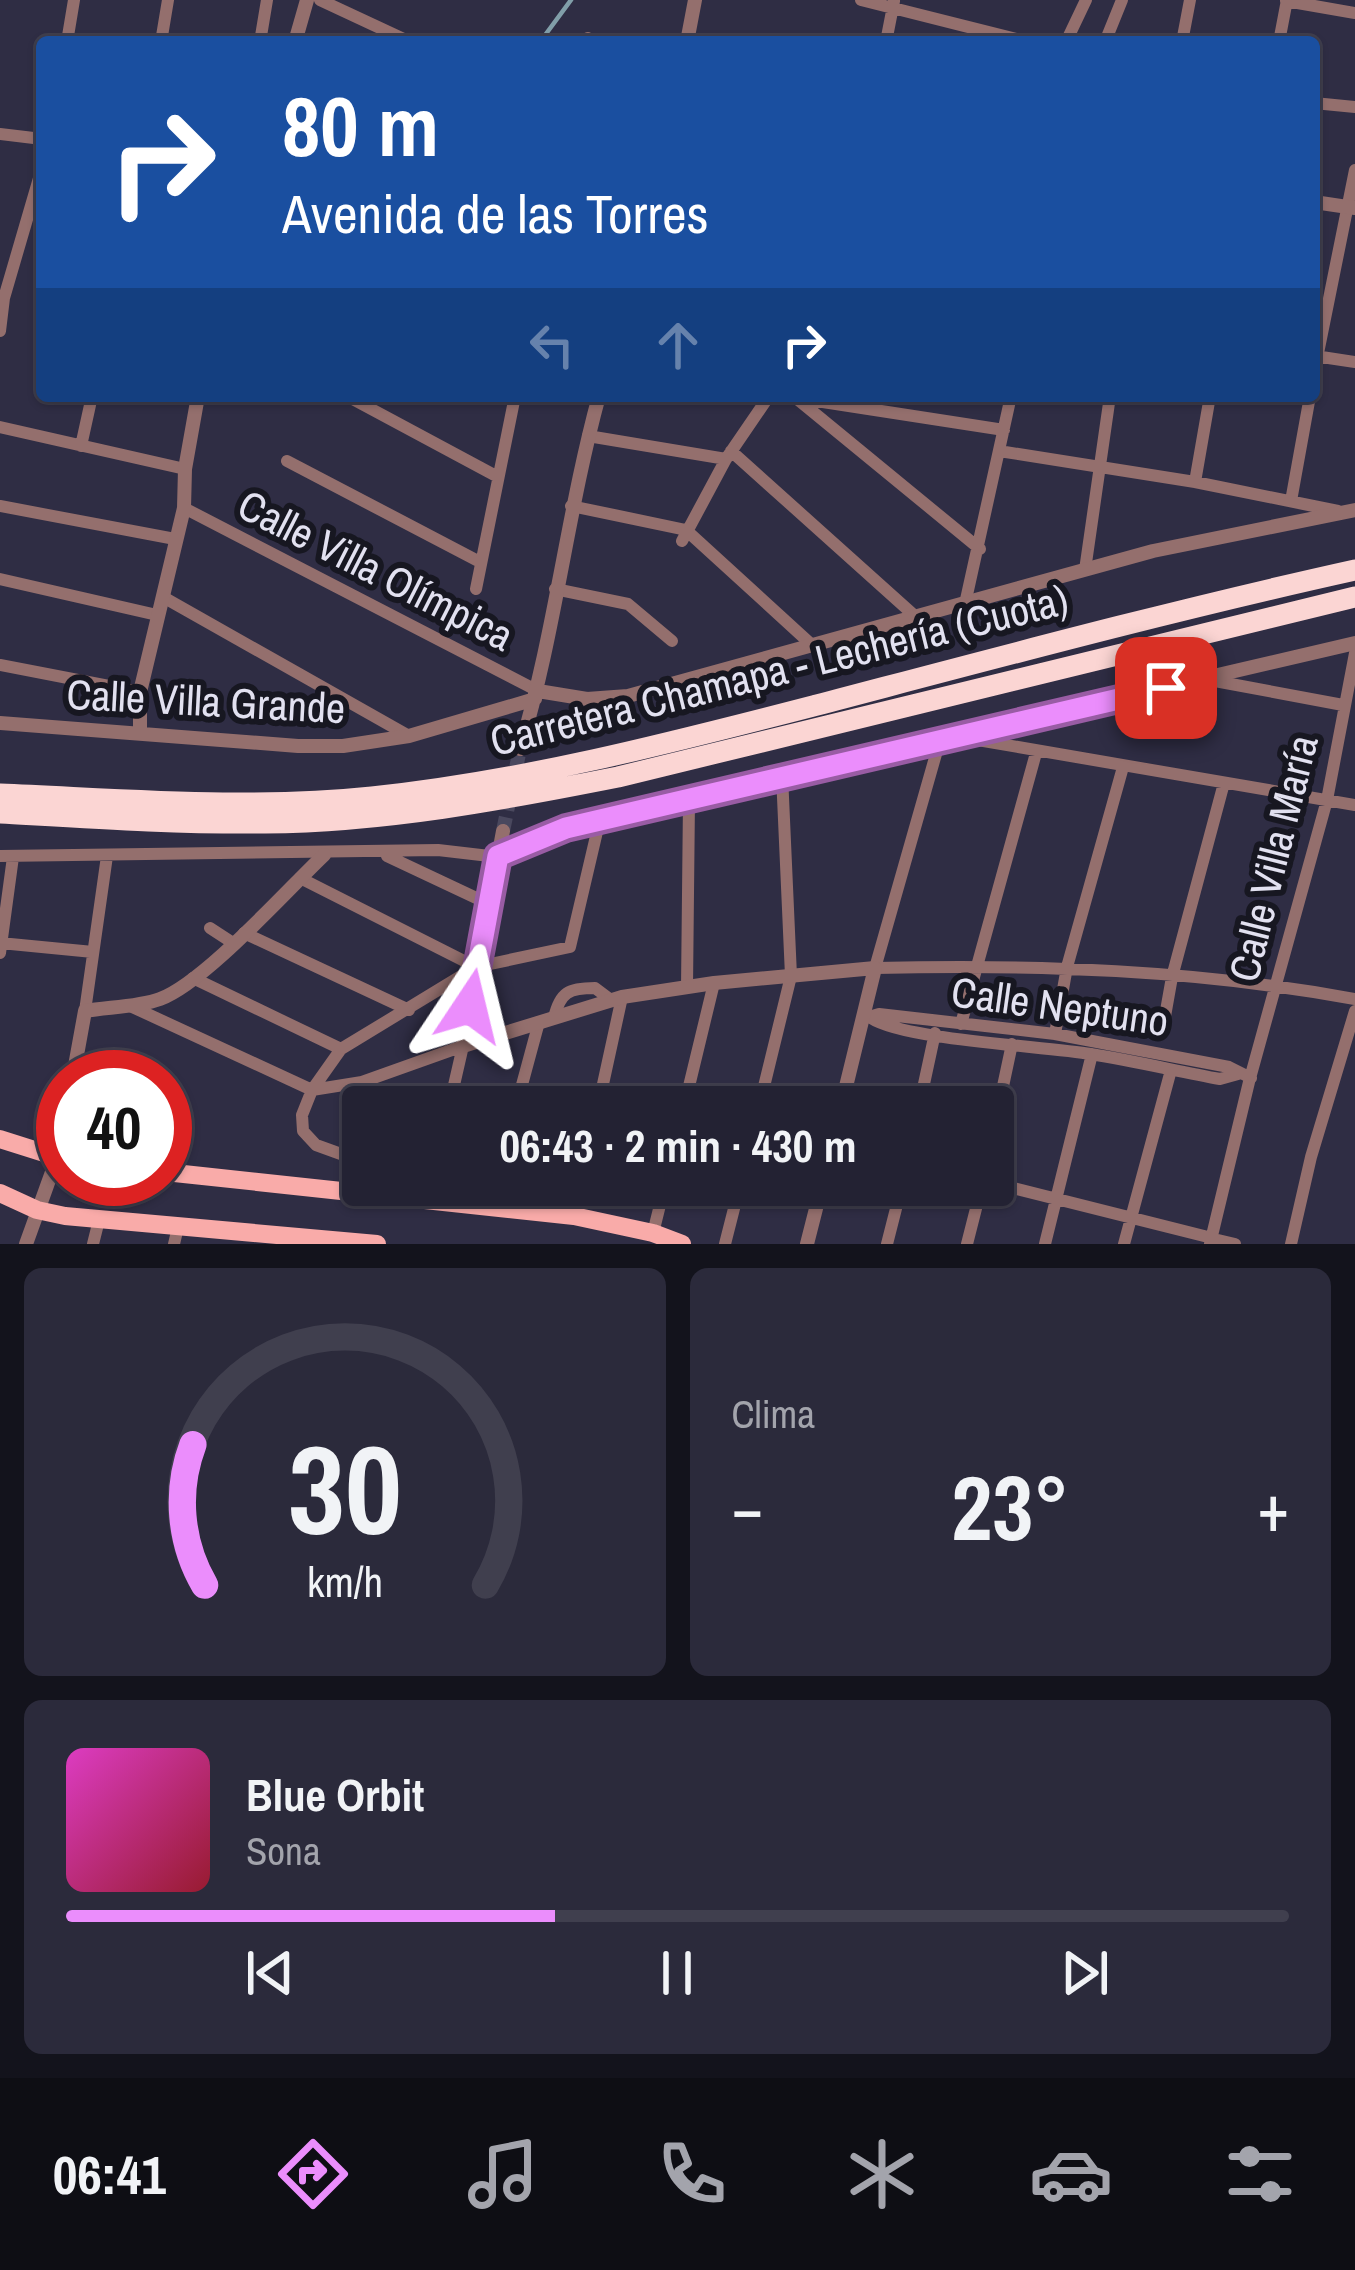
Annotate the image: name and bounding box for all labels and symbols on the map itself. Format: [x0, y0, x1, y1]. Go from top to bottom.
street label: Calle Villa Olímpica [229, 477, 523, 663]
street label: Carretera Chamapa - Lechería (Cuota) [484, 571, 1074, 769]
pin [1115, 637, 1217, 739]
street label: Calle Villa Grande [65, 666, 347, 736]
street label: Calle Villa María [1215, 729, 1331, 987]
position arrow [407, 943, 533, 1069]
street label: Calle Neptuno [948, 963, 1172, 1049]
speed limit sign: 40 [36, 1050, 192, 1206]

